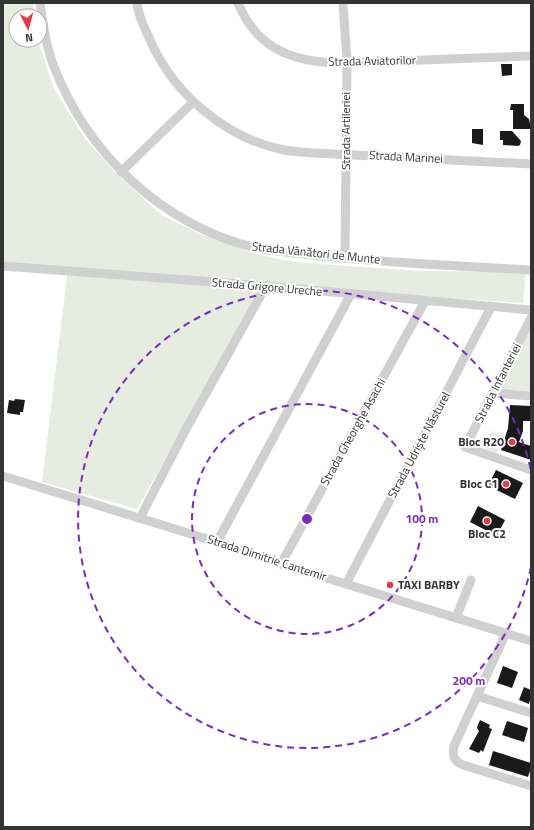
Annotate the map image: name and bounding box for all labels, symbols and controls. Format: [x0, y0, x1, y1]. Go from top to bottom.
north arrow [8, 8, 48, 48]
text: N [24, 30, 34, 46]
street label: Strada Aviatorilor [328, 50, 416, 71]
street label: Strada Artileriei [336, 92, 355, 170]
street label: Strada Marinei [369, 145, 443, 168]
street label: Strada Vânători de Munte [251, 236, 381, 269]
street label: Strada Grigore Ureche [211, 272, 323, 301]
street label: Strada Infanteriei [469, 340, 526, 426]
street label: Strada Gheorghe Asachi [315, 374, 390, 489]
street label: Strada Udriște Năsturel [382, 388, 455, 501]
place label: Bloc R20 [458, 432, 504, 451]
marker: Bloc R20 [507, 437, 517, 447]
place label: Bloc C1 [460, 474, 498, 493]
marker: Bloc C1 [501, 479, 511, 489]
text: 100 m [406, 509, 438, 528]
centre of rings [300, 512, 314, 526]
marker: Bloc C2 [482, 516, 492, 526]
place label: Bloc C2 [468, 524, 506, 543]
street label: Strada Dimitrie Cantemir [205, 529, 329, 586]
place label: TAXI BARBY [398, 575, 460, 594]
marker: TAXI BARBY [385, 580, 395, 590]
text: 200 m [453, 671, 485, 690]

